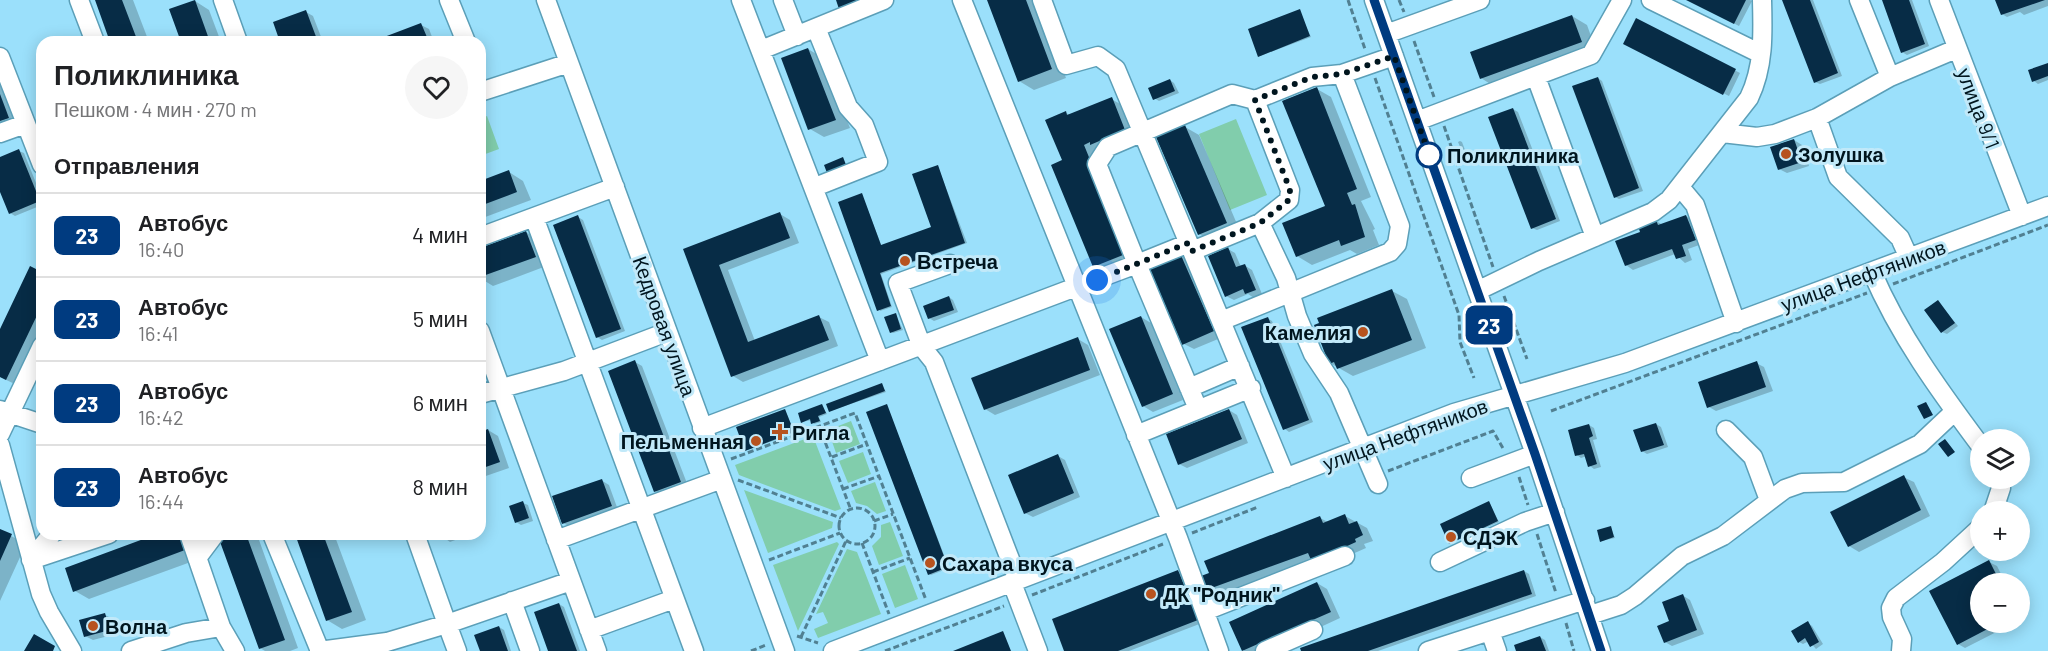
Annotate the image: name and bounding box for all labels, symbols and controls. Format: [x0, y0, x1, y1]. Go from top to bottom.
button: heart [405, 56, 468, 119]
text: Поликлиника [54, 57, 239, 91]
street label: улица 9/1 [1953, 64, 2005, 152]
text: Пешком · 4 мин · 270 m [54, 97, 257, 121]
marker: Поликлиника [1416, 142, 1442, 168]
place label: Золушка [1798, 142, 1884, 166]
place label: Поликлиника [1447, 143, 1580, 167]
marker: Золушка [1779, 147, 1793, 161]
text: Отправления [54, 152, 200, 178]
text: Автобус [138, 209, 228, 235]
text: 4 мин [412, 221, 468, 247]
text: 23 [76, 223, 98, 248]
street label: улица Нефтяников [1777, 234, 1949, 316]
text: 16:40 [138, 237, 184, 261]
place label: Встреча [917, 249, 999, 273]
street label: Кедровая улица [628, 253, 702, 400]
marker: Встреча [898, 254, 912, 268]
your location [1082, 265, 1112, 295]
text: Автобус [138, 293, 228, 319]
text: 5 мин [413, 305, 468, 331]
line badge: 23 [1462, 306, 1516, 344]
text: 23 [76, 307, 98, 332]
text: 23 [1478, 313, 1500, 338]
place label: Камелия [1265, 320, 1351, 344]
text: 16:41 [138, 321, 178, 345]
marker: Камелия [1356, 325, 1370, 339]
text: Автобус [138, 377, 228, 403]
text: 6 мин [413, 389, 468, 415]
text: 23 [76, 391, 98, 416]
street label: улица Нефтяников [1319, 393, 1491, 475]
text: 16:42 [138, 405, 184, 429]
place label: Ригла [792, 420, 850, 444]
marker: Ригла [773, 425, 787, 439]
place label: Пельменная [621, 429, 744, 453]
map controls [1970, 429, 2030, 633]
button: layers [1970, 429, 2030, 489]
marker: Пельменная [749, 434, 763, 448]
text: Автобус [138, 461, 228, 487]
text: 8 мин [413, 473, 468, 499]
text: 23 [76, 475, 98, 500]
text: 16:44 [138, 489, 184, 513]
button: + [1970, 501, 2030, 561]
place label: СДЭК [1463, 525, 1519, 549]
marker: СДЭК [1444, 530, 1458, 544]
place label: Сахара вкуса [942, 551, 1074, 575]
marker: Сахара вкуса [923, 556, 937, 570]
button: − [1970, 573, 2030, 633]
place label: ДК "Родник" [1163, 582, 1280, 606]
marker: ДК "Родник" [1144, 587, 1158, 601]
place label: Волна [105, 614, 168, 638]
marker: Волна [86, 619, 100, 633]

